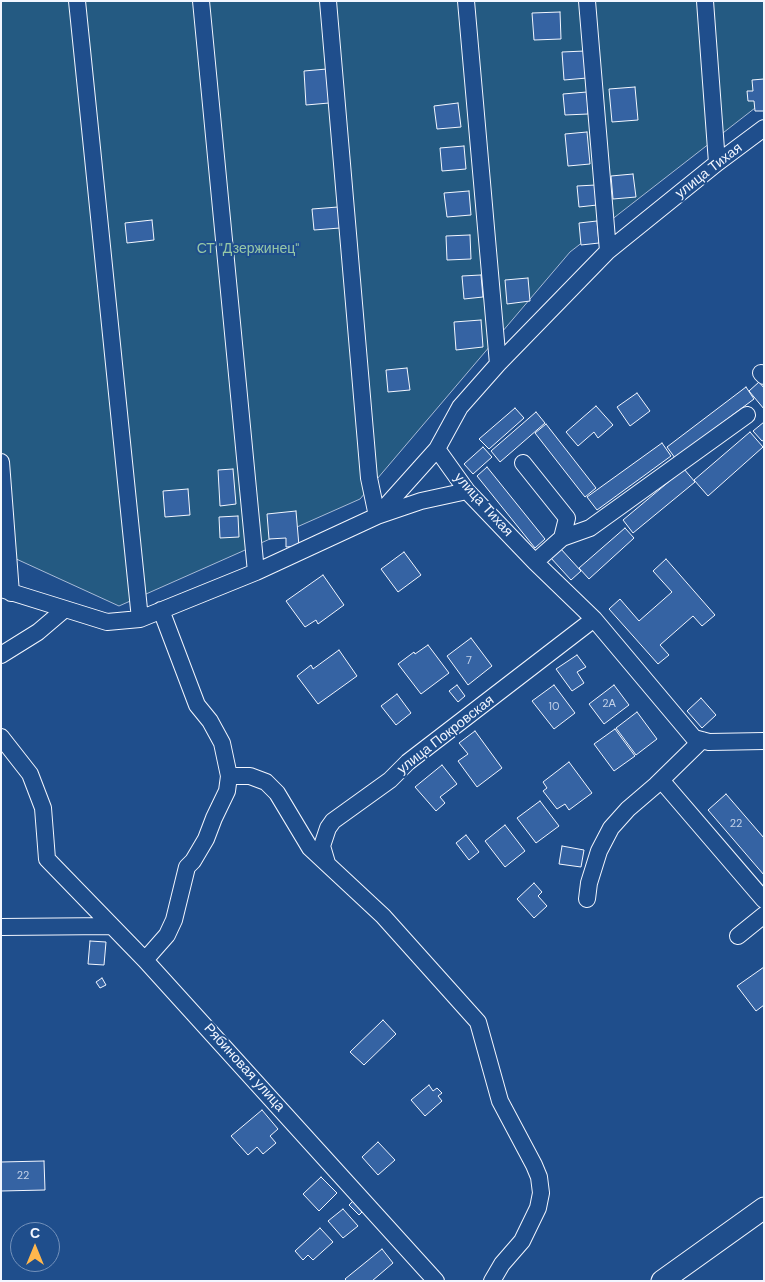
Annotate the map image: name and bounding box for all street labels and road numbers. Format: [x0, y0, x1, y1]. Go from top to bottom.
street label: улица Тихая [672, 140, 746, 202]
street label: улица Тихая [450, 470, 516, 540]
street label: улица Покровская [394, 692, 498, 778]
street label: Рябиновая улица [200, 1021, 288, 1115]

